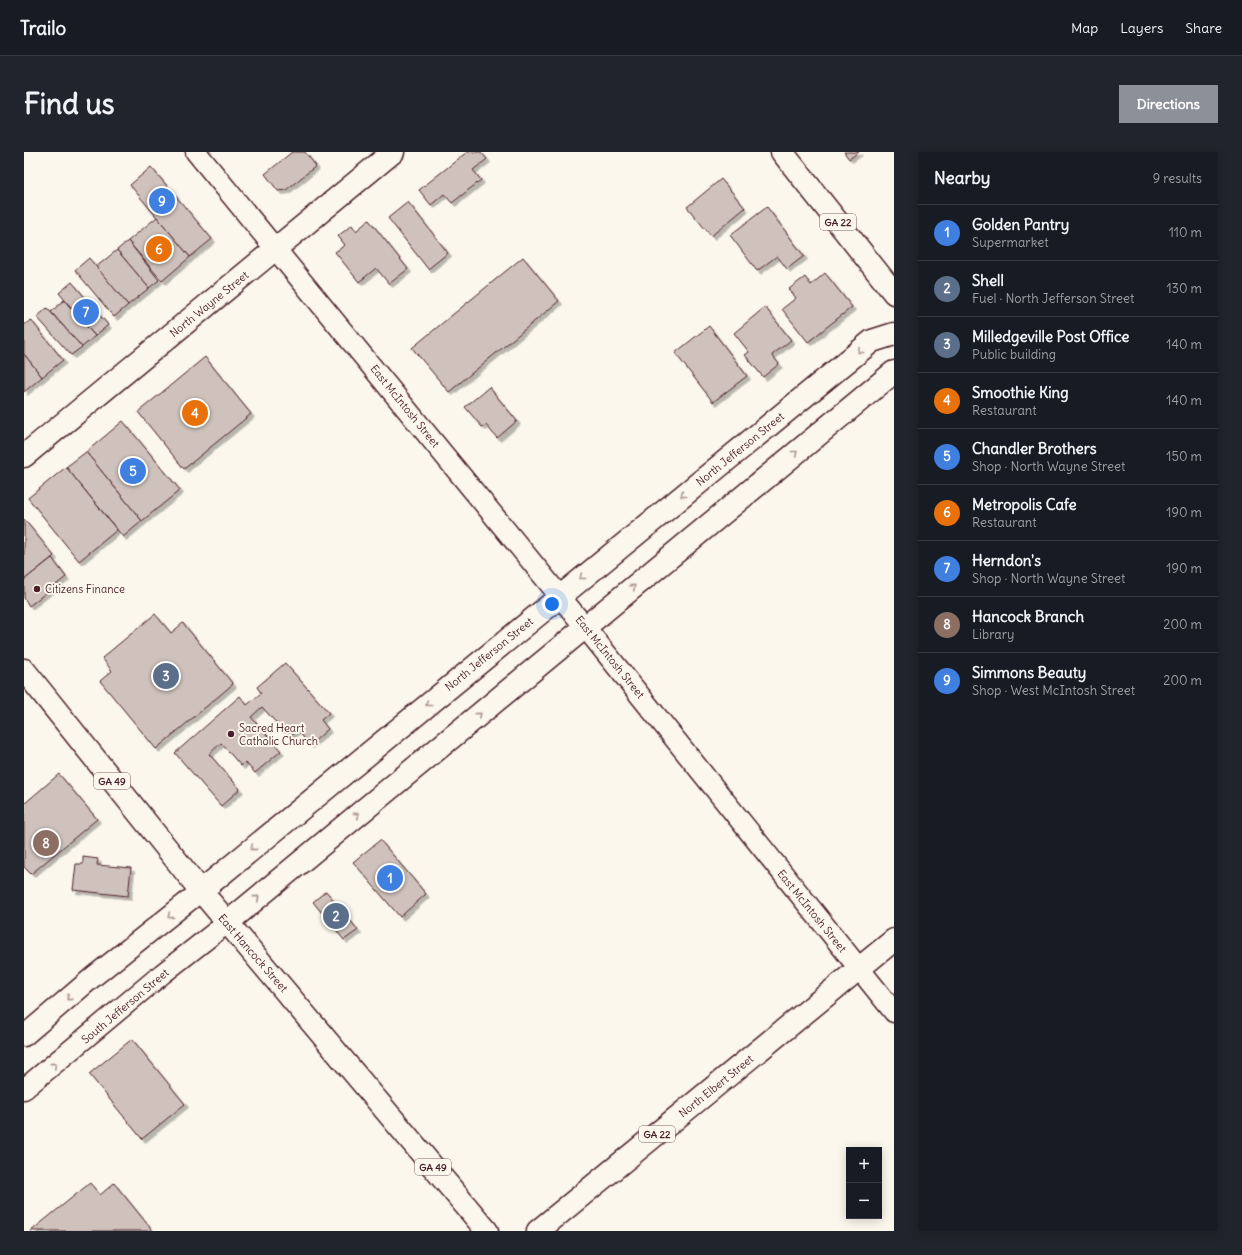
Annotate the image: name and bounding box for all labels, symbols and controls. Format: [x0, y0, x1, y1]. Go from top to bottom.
text: Trailo [20, 16, 66, 40]
text: Map [1071, 19, 1098, 37]
text: Layers [1120, 19, 1163, 37]
text: Share [1185, 19, 1222, 37]
button: Directions [1119, 85, 1218, 123]
text: Find us [24, 86, 115, 122]
text: Nearby [934, 167, 990, 189]
text: 9 results [1153, 170, 1202, 187]
pin: 9 [149, 186, 175, 216]
road number: GA 22 [820, 214, 856, 230]
text: Golden Pantry [972, 215, 1069, 234]
text: 1 [944, 224, 950, 241]
text: 110 m [1169, 224, 1202, 241]
pin: 6 [146, 234, 172, 264]
text: Supermarket [972, 234, 1049, 251]
street label: North Wayne Street [167, 268, 251, 340]
text: Shell [972, 271, 1004, 290]
text: 2 [943, 280, 951, 297]
text: 130 m [1166, 280, 1202, 297]
text: Fuel · North Jefferson Street [972, 290, 1135, 307]
pin: 7 [73, 297, 99, 327]
text: Milledgeville Post Office [972, 327, 1129, 346]
text: 3 [943, 336, 951, 353]
text: 140 m [1166, 336, 1202, 353]
text: Public building [972, 346, 1056, 363]
one-way arrow [857, 347, 864, 354]
street label: East McIntosh Street [367, 362, 443, 450]
text: Smoothie King [972, 383, 1069, 402]
text: 4 [943, 392, 951, 409]
text: 140 m [1166, 392, 1202, 409]
pin: 4 [182, 398, 208, 428]
text: Restaurant [972, 402, 1037, 419]
street label: North Jefferson Street [693, 409, 787, 489]
text: Chandler Brothers [972, 439, 1097, 458]
text: 5 [943, 448, 951, 465]
text: 150 m [1166, 448, 1202, 465]
one-way arrow [791, 451, 798, 458]
pin: 5 [120, 456, 146, 486]
text: Shop · North Wayne Street [972, 458, 1125, 475]
one-way arrow [680, 491, 688, 498]
text: Metropolis Cafe [972, 495, 1077, 514]
text: 6 [943, 504, 951, 521]
text: 190 m [1166, 504, 1202, 521]
text: Restaurant [972, 514, 1037, 531]
text: Herndon's [972, 551, 1041, 570]
text: 7 [944, 560, 950, 577]
text: 190 m [1166, 560, 1202, 577]
text: Shop · North Wayne Street [972, 570, 1125, 587]
one-way arrow [580, 573, 587, 580]
place label: Citizens Finance [45, 582, 125, 596]
marker: Citizens Finance [32, 584, 42, 594]
one-way arrow [628, 585, 636, 592]
your location [542, 594, 562, 614]
text: Hancock Branch [972, 607, 1084, 626]
street label: East McIntosh Street [572, 613, 648, 701]
street label: North Jefferson Street [442, 614, 536, 694]
text: 8 [943, 616, 951, 633]
text: 200 m [1163, 616, 1202, 633]
text: Library [972, 626, 1014, 643]
pin: 3 [153, 661, 179, 691]
text: Simmons Beauty [972, 663, 1086, 682]
text: 9 [943, 672, 951, 689]
text: 200 m [1163, 672, 1202, 689]
text: Shop · West McIntosh Street [972, 682, 1135, 699]
one-way arrow [425, 700, 432, 707]
one-way arrow [474, 712, 481, 719]
place label: Sacred Heart Catholic Church [239, 721, 318, 748]
marker: Sacred Heart Catholic Church [226, 729, 236, 739]
road number: GA 49 [94, 773, 130, 789]
one-way arrow [353, 813, 360, 820]
pin: 8 [33, 828, 59, 858]
one-way arrow [250, 843, 258, 850]
pin: 1 [377, 863, 403, 893]
street label: East McIntosh Street [774, 867, 850, 955]
one-way arrow [252, 896, 260, 903]
pin: 2 [323, 901, 349, 931]
one-way arrow [168, 911, 175, 918]
street label: East Hancock Street [215, 911, 291, 995]
street label: South Jefferson Street [78, 965, 172, 1047]
one-way arrow [66, 993, 74, 1000]
street label: North Elbert Street [676, 1051, 756, 1120]
one-way arrow [49, 1062, 57, 1069]
road number: GA 22 [639, 1126, 675, 1142]
map controls [846, 1147, 882, 1219]
button: + [846, 1147, 882, 1183]
road number: GA 49 [415, 1159, 451, 1175]
button: − [846, 1183, 882, 1219]

